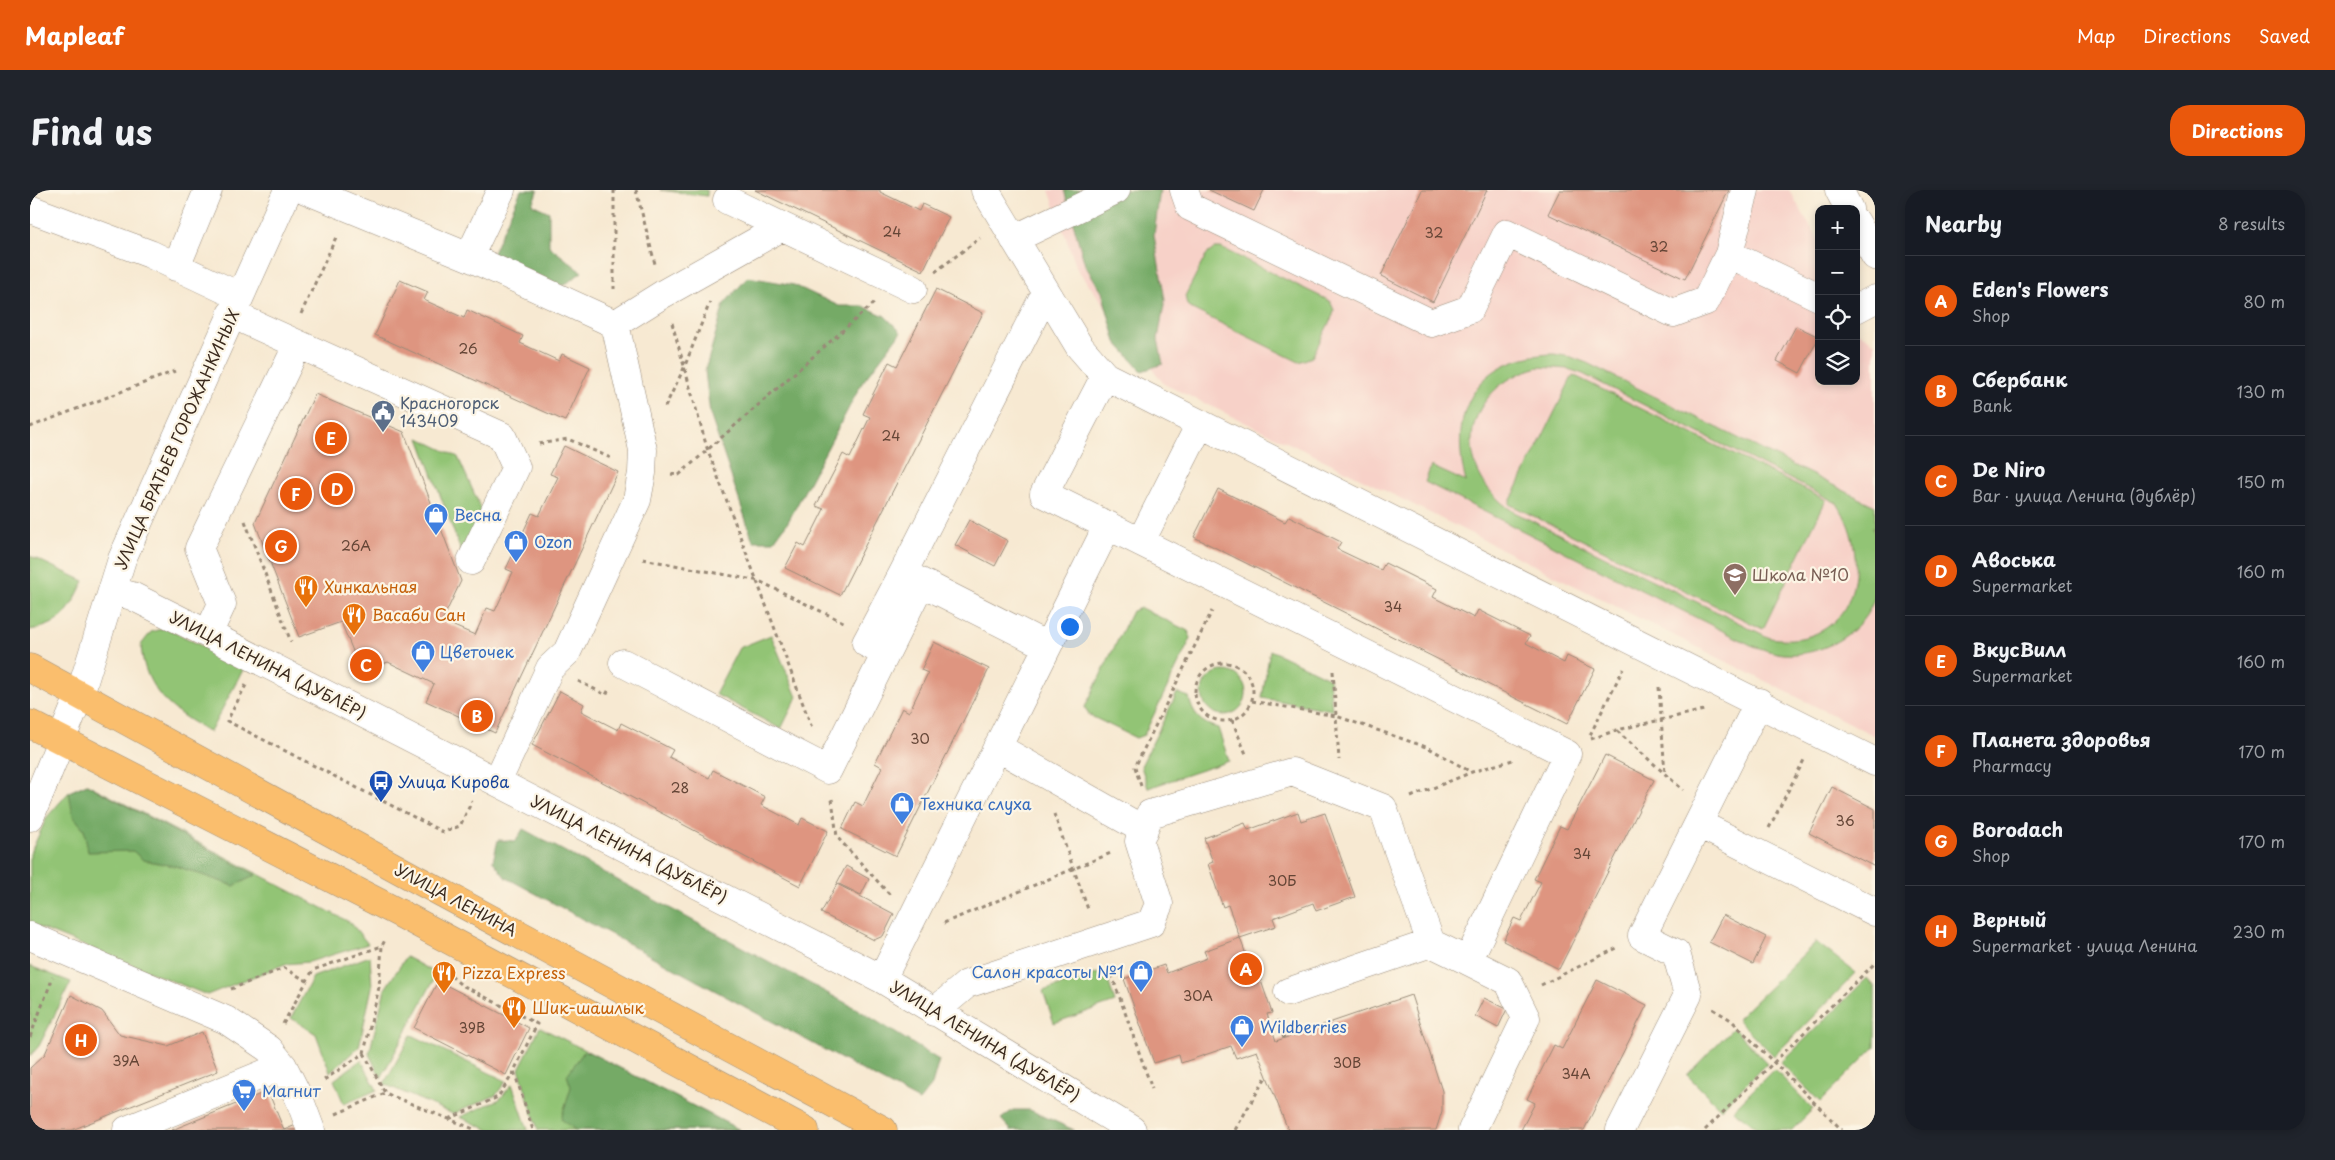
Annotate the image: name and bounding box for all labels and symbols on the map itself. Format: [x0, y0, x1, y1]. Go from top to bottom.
house number: 24 [883, 221, 901, 242]
house number: 32 [1425, 222, 1443, 243]
house number: 32 [1650, 236, 1668, 257]
street label: УЛИЦА БРАТЬЕВ ГОРОЖАНКИНЫХ [108, 304, 245, 573]
house number: 26 [458, 338, 478, 359]
place label: Красногорск 143409 [400, 390, 500, 432]
public building icon: Красногорск 143409 [370, 399, 396, 433]
pin: E [315, 419, 347, 457]
house number: 24 [882, 425, 900, 446]
pin: D [321, 470, 353, 508]
pin: F [280, 475, 312, 513]
shop icon: Весна [423, 502, 449, 536]
place label: Весна [454, 502, 502, 526]
pin: G [265, 527, 297, 565]
shop icon: Ozon [503, 529, 529, 563]
place label: Ozon [534, 529, 572, 553]
house number: 26А [341, 535, 371, 556]
school or university icon: Школа №10 [1722, 562, 1748, 596]
place label: Школа №10 [1752, 562, 1849, 586]
restaurant icon: Хинкальная [293, 574, 319, 608]
place label: Хинкальная [324, 574, 417, 598]
house number: 34 [1384, 596, 1402, 617]
restaurant icon: Васаби Сан [341, 602, 367, 636]
place label: Васаби Сан [372, 602, 466, 626]
street label: УЛИЦА ЛЕНИНА (ДУБЛЁР) [166, 604, 371, 724]
your location [1057, 614, 1083, 640]
shop icon: Цветочек [410, 639, 436, 673]
place label: Цветочек [440, 639, 515, 663]
pin: C [350, 646, 382, 684]
pin: B [461, 697, 493, 735]
house number: 30 [910, 728, 930, 749]
bus stop icon: Улица Кирова [368, 769, 394, 803]
place label: Улица Кирова [398, 769, 509, 793]
house number: 28 [671, 777, 689, 798]
street label: УЛИЦА ЛЕНИНА (ДУБЛЁР) [527, 788, 732, 908]
shop icon: Техника слуха [889, 791, 915, 825]
place label: Техника слуха [920, 791, 1032, 815]
house number: 36 [1835, 810, 1855, 831]
house number: 34 [1573, 843, 1591, 864]
street label: УЛИЦА ЛЕНИНА [391, 857, 522, 941]
house number: 30Б [1268, 870, 1296, 891]
pin: A [1230, 950, 1262, 988]
place label: Салон красоты №1 [972, 959, 1124, 983]
shop icon: Салон красоты №1 [1128, 959, 1154, 993]
restaurant icon: Pizza Express [431, 960, 457, 994]
place label: Pizza Express [462, 960, 566, 984]
street label: УЛИЦА ЛЕНИНА (ДУБЛЁР) [886, 974, 1085, 1106]
house number: 30А [1183, 985, 1213, 1006]
restaurant icon: Шик-шашлык [501, 995, 527, 1029]
place label: Шик-шашлык [532, 995, 645, 1019]
shop icon: Wildberries [1229, 1014, 1255, 1048]
place label: Wildberries [1260, 1014, 1347, 1038]
house number: 39В [459, 1017, 485, 1038]
pin: H [65, 1021, 97, 1059]
house number: 39А [112, 1050, 140, 1071]
house number: 30В [1333, 1052, 1361, 1073]
house number: 34А [1561, 1063, 1591, 1084]
supermarket icon: Магнит [231, 1078, 257, 1112]
place label: Магнит [262, 1078, 322, 1102]

